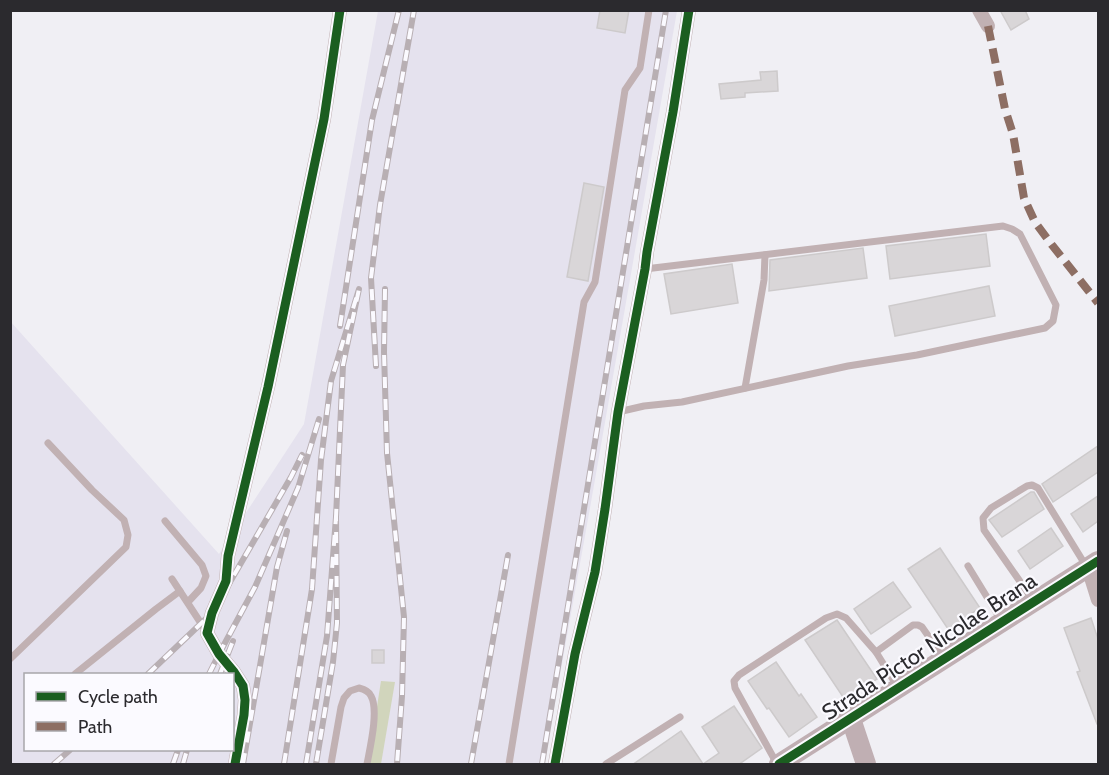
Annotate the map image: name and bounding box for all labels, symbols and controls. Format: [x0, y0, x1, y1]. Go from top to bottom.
street label: Strada Pictor Nicolae Brana [817, 567, 1042, 726]
legend [24, 673, 234, 751]
text: Cycle path [78, 686, 158, 708]
text: Path [78, 716, 112, 738]

